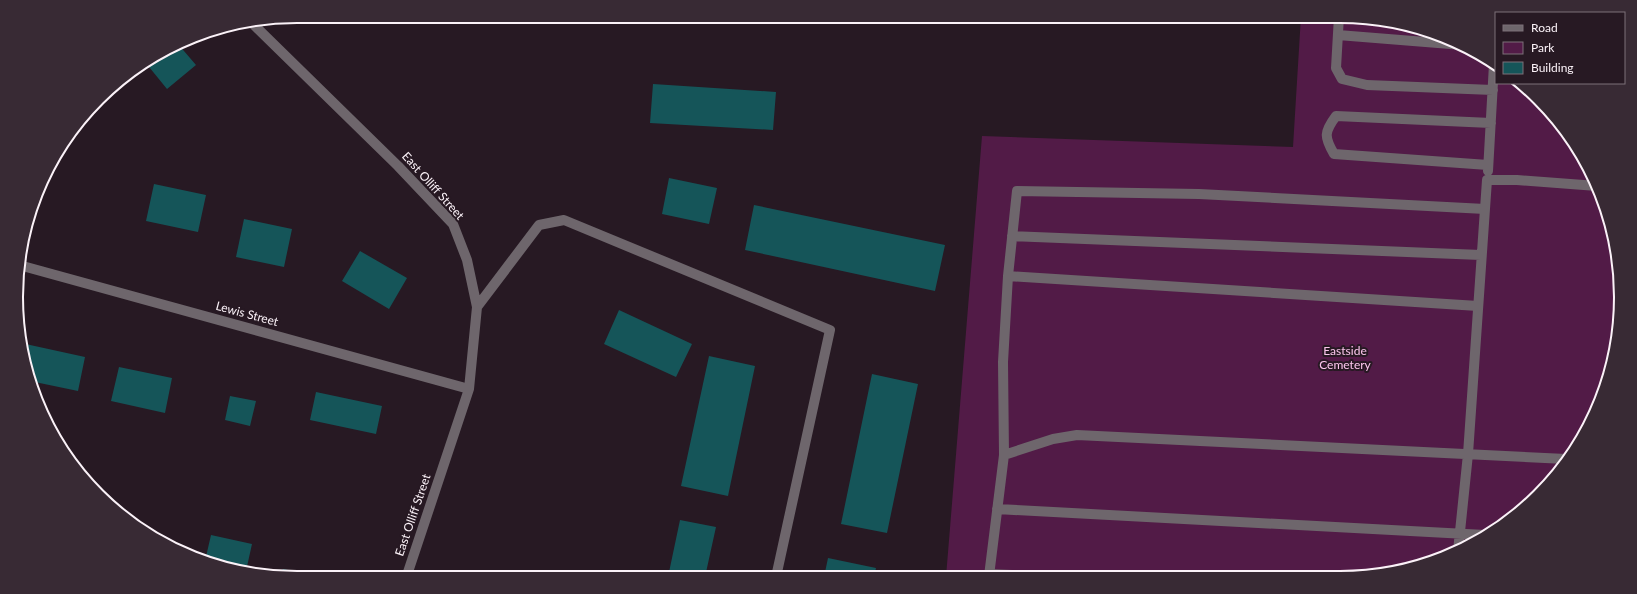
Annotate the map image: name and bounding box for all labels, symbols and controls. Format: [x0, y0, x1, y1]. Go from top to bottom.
legend [1495, 12, 1625, 84]
text: Road [1531, 20, 1558, 35]
text: Park [1531, 40, 1555, 55]
text: Building [1531, 60, 1574, 75]
street label: East Olliff Street [399, 149, 468, 223]
street label: Lewis Street [214, 298, 281, 329]
park label: Eastside Cemetery [1319, 343, 1372, 372]
street label: East Olliff Street [391, 471, 434, 558]

